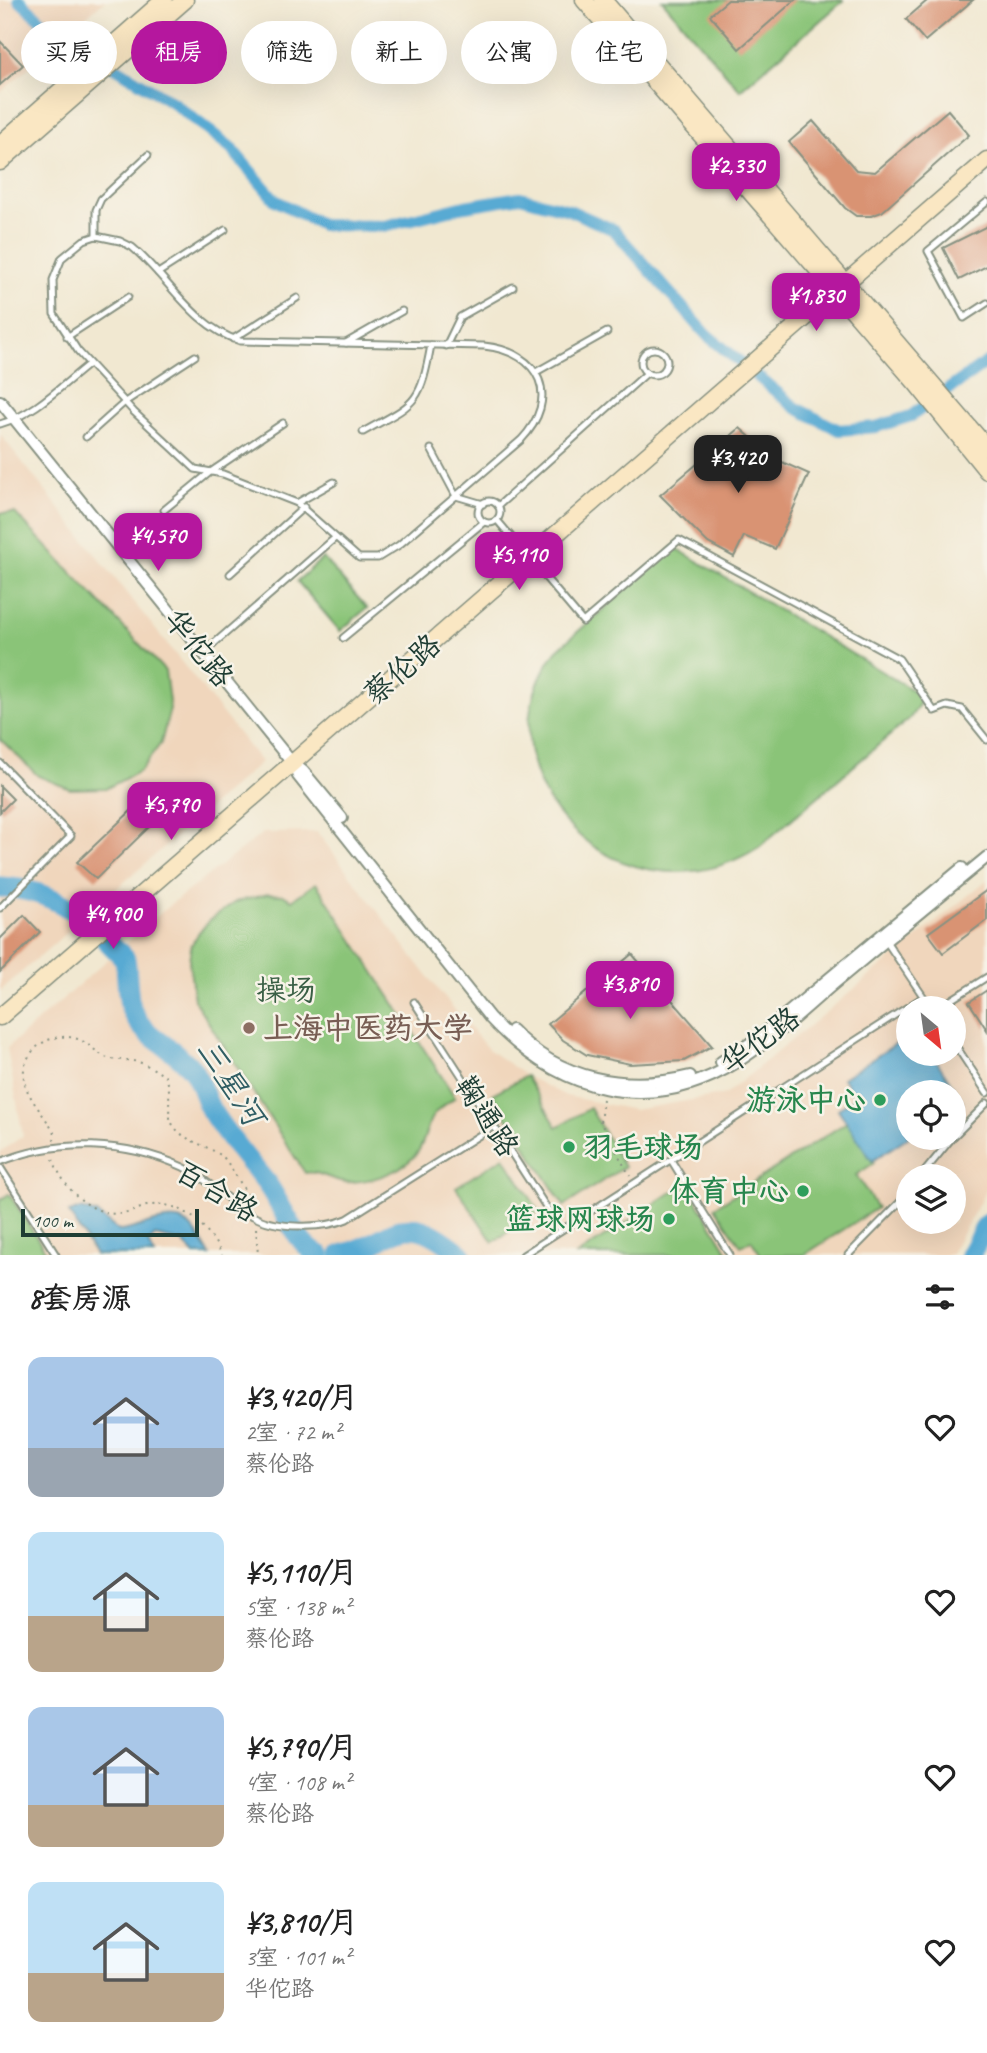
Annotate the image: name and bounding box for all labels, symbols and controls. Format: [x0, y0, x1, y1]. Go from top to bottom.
chip: 买房 [21, 21, 117, 84]
chip: 租房 [131, 21, 227, 84]
chip: 筛选 [241, 21, 337, 84]
chip: 新上 [351, 21, 447, 84]
chip: 公寓 [461, 21, 557, 84]
chip: 住宅 [571, 21, 667, 84]
pin: ¥2,330 [679, 144, 793, 203]
text: ¥2,330 [708, 151, 764, 180]
pin: ¥1,830 [759, 274, 873, 333]
text: ¥1,830 [788, 281, 844, 310]
pin: ¥3,420 [681, 435, 795, 495]
text: ¥3,420 [710, 443, 766, 472]
pin: ¥4,570 [101, 514, 215, 573]
text: ¥4,570 [130, 521, 186, 550]
pin: ¥5,110 [462, 532, 576, 592]
text: ¥5,110 [491, 540, 547, 569]
street label: 华佗路 [156, 601, 242, 695]
street label: 蔡伦路 [356, 625, 448, 713]
pin: ¥5,790 [114, 782, 228, 842]
text: ¥5,790 [143, 790, 199, 819]
pin: ¥4,900 [56, 892, 170, 951]
text: ¥4,900 [85, 899, 141, 928]
pin: ¥3,810 [573, 962, 687, 1021]
text: ¥3,810 [602, 969, 658, 998]
park label: 操场 [256, 971, 316, 1009]
north arrow [896, 996, 966, 1066]
map controls [896, 996, 966, 1234]
street label: 华佗路 [712, 998, 808, 1082]
place label: 上海中医药大学 [263, 1009, 473, 1047]
marker: 上海中医药大学 [241, 1020, 257, 1036]
water label: 三星河 [187, 1031, 277, 1138]
street label: 鞠通路 [447, 1068, 527, 1164]
button: locate [896, 1080, 966, 1150]
place label: 游泳中心 [746, 1081, 866, 1119]
marker: 游泳中心 [872, 1092, 888, 1108]
place label: 羽毛球场 [583, 1128, 703, 1166]
marker: 羽毛球场 [561, 1139, 577, 1155]
street label: 百合路 [169, 1152, 265, 1230]
button: layers [896, 1164, 966, 1234]
place label: 体育中心 [669, 1172, 789, 1210]
marker: 体育中心 [795, 1183, 811, 1199]
place label: 篮球网球场 [505, 1200, 655, 1238]
scale bar [21, 1206, 200, 1238]
text: 100 m [32, 1209, 73, 1233]
marker: 篮球网球场 [661, 1211, 677, 1227]
icon: filters [921, 1278, 959, 1316]
text: 8套房源 [28, 1279, 132, 1317]
text: ¥3,420/月 [245, 1378, 358, 1416]
icon: home [84, 1385, 168, 1469]
icon: heart [921, 1408, 959, 1446]
text: 2室 · 72 m² [245, 1418, 340, 1447]
text: 蔡伦路 [245, 1449, 314, 1478]
text: ¥5,110/月 [245, 1553, 358, 1591]
icon: home [84, 1560, 168, 1644]
icon: heart [921, 1583, 959, 1621]
text: 5室 · 138 m² [245, 1593, 351, 1622]
text: 蔡伦路 [245, 1624, 314, 1653]
text: ¥5,790/月 [245, 1728, 357, 1766]
icon: home [84, 1735, 168, 1819]
icon: heart [921, 1758, 959, 1796]
text: 4室 · 108 m² [245, 1768, 351, 1797]
text: 蔡伦路 [245, 1799, 314, 1828]
text: ¥3,810/月 [245, 1903, 358, 1941]
icon: home [84, 1910, 168, 1994]
icon: heart [921, 1933, 959, 1971]
text: 3室 · 101 m² [245, 1943, 351, 1972]
text: 华佗路 [245, 1974, 314, 2003]

